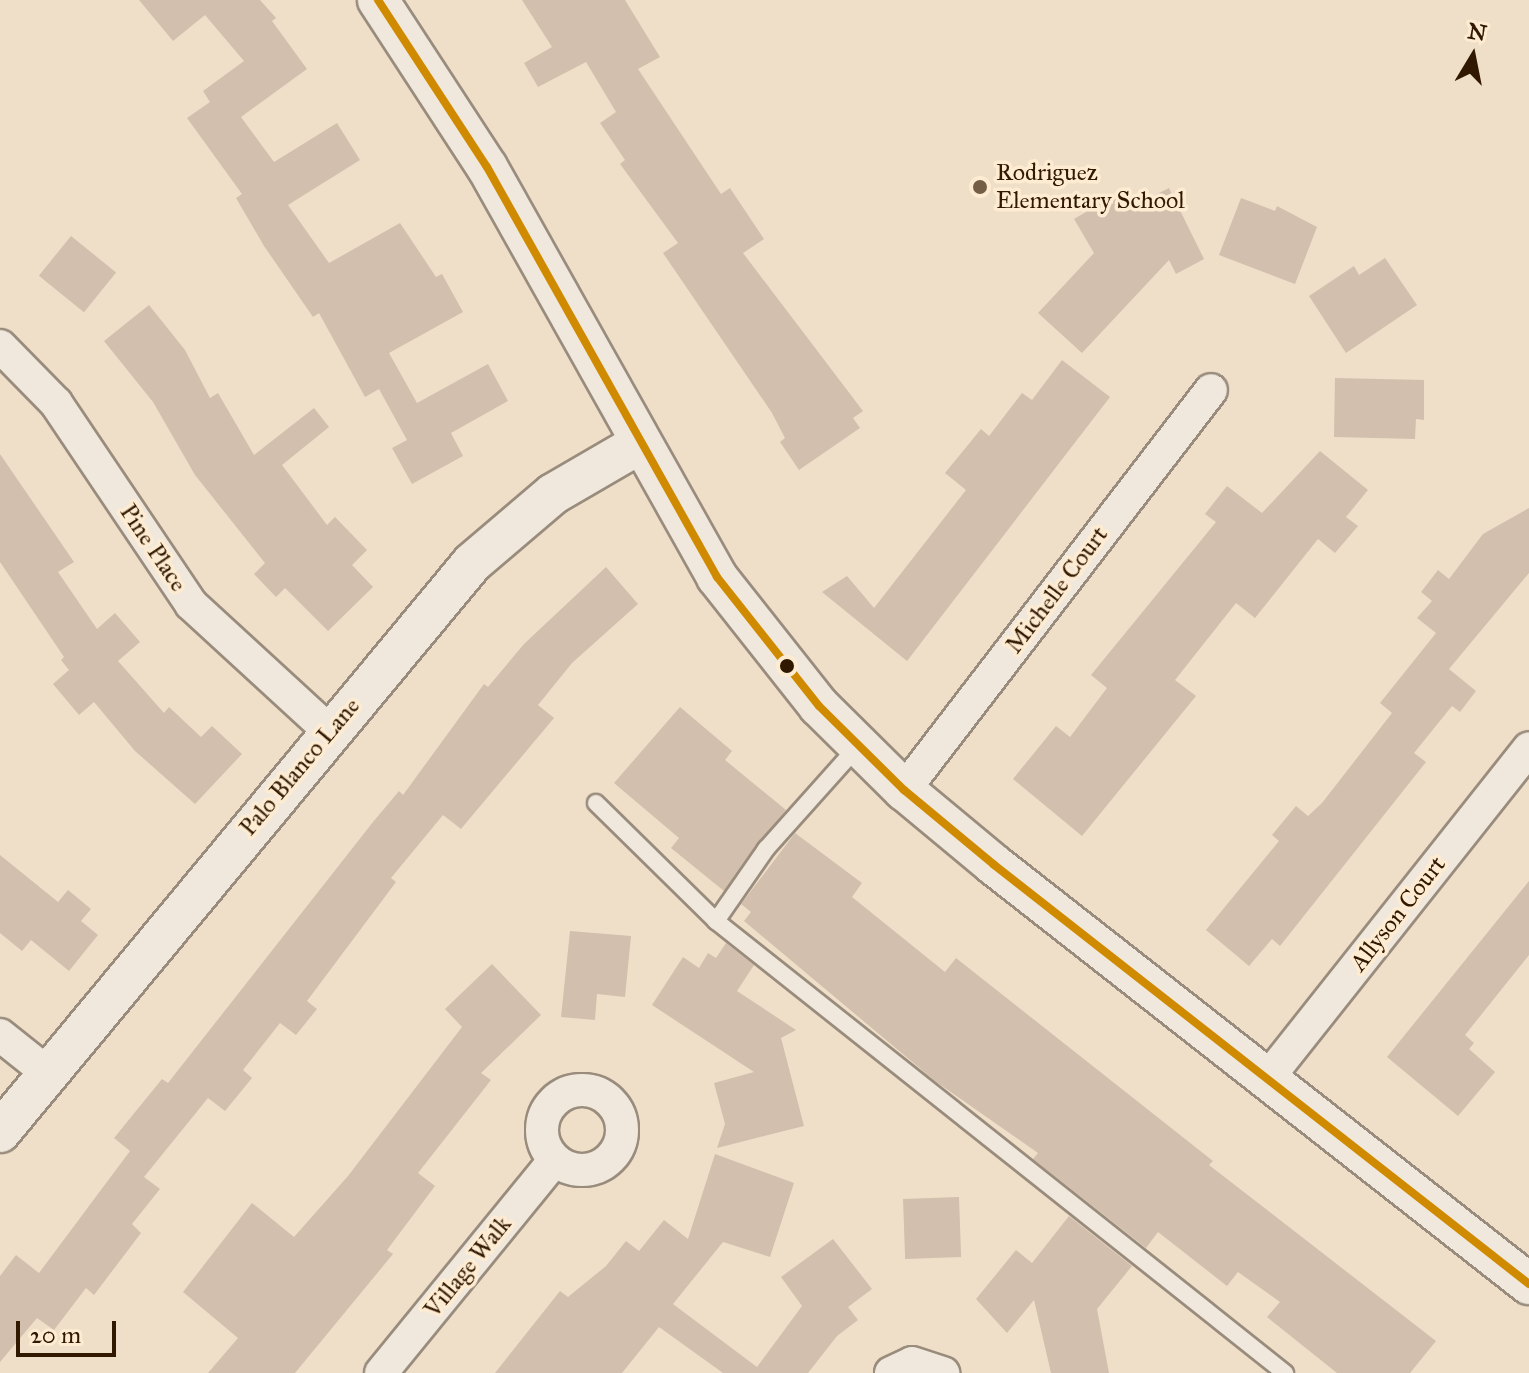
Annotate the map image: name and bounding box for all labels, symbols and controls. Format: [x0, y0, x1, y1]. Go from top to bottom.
north arrow [1433, 16, 1513, 96]
text: N [1466, 17, 1489, 47]
place label: Rodriguez Elementary School [996, 159, 1185, 215]
marker: Rodriguez Elementary School [971, 178, 989, 196]
street label: Pine Place [113, 499, 193, 597]
street label: Michelle Court [1000, 521, 1114, 659]
unlabelled marker [779, 658, 795, 674]
street label: Palo Blanco Lane [234, 692, 366, 842]
street label: Allyson Court [1344, 851, 1452, 977]
street label: Village Walk [418, 1210, 518, 1324]
scale bar [20, 1305, 120, 1355]
text: 20 m [30, 1320, 81, 1350]

